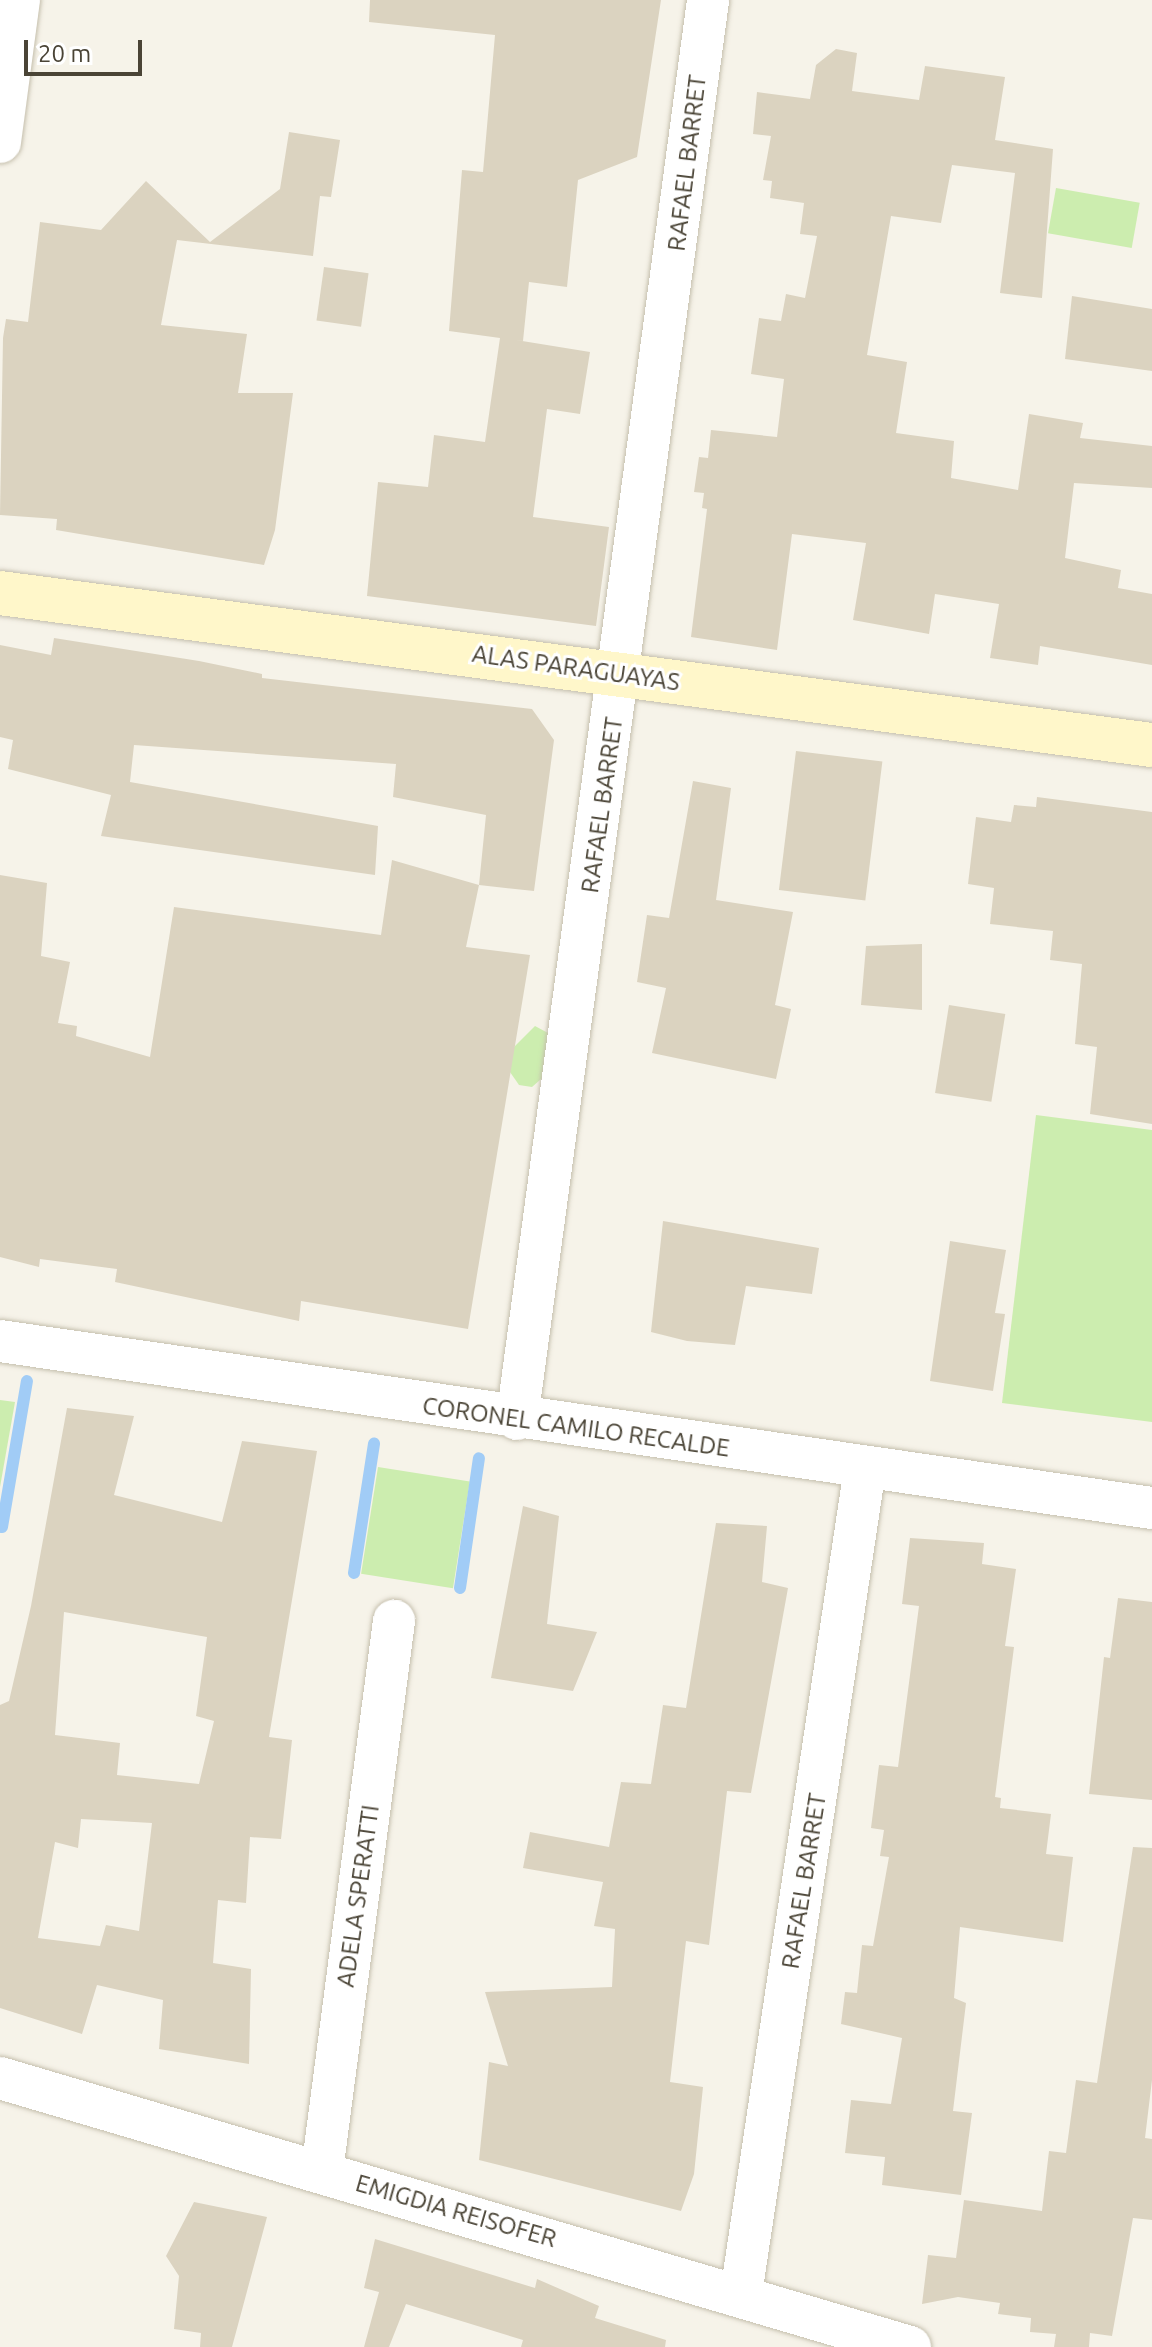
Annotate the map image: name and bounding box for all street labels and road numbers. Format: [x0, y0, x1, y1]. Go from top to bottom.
street label: RAFAEL BARRET [662, 73, 712, 253]
street label: ALAS PARAGUAYAS [470, 639, 682, 697]
street label: RAFAEL BARRET [575, 715, 629, 895]
street label: CORONEL CAMILO RECALDE [421, 1391, 731, 1463]
street label: RAFAEL BARRET [776, 1791, 832, 1971]
street label: ADELA SPERATTI [331, 1803, 385, 1989]
street label: EMIGDIA REISOFER [352, 2169, 560, 2253]

